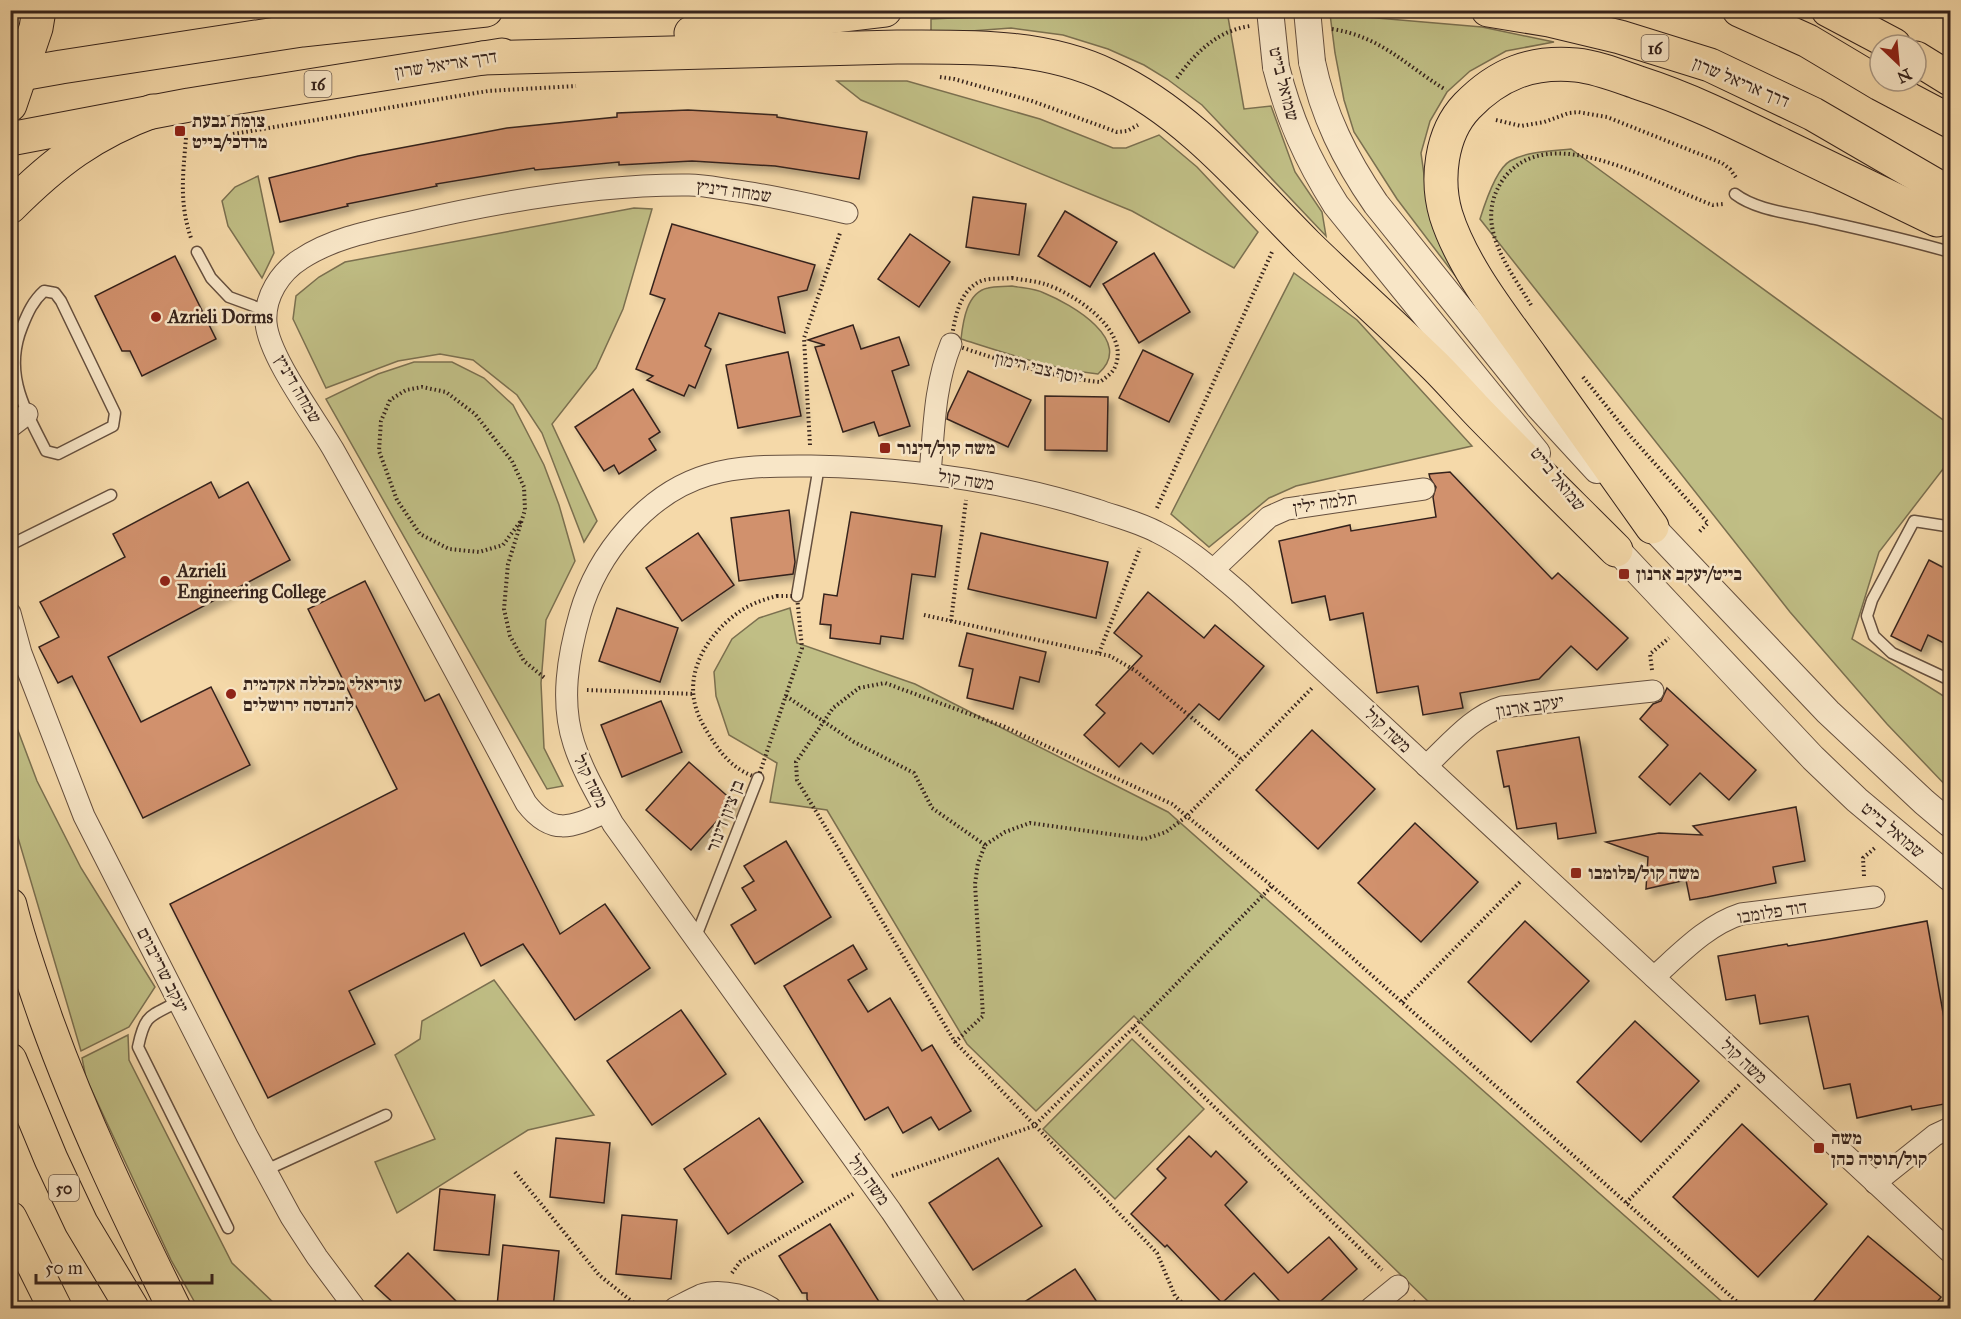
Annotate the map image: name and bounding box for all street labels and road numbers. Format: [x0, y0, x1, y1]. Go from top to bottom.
road number: 16 [1642, 35, 1668, 61]
street label: דרך אריאל שרון [393, 45, 499, 83]
street label: שמואל בייט [1264, 45, 1304, 123]
street label: דרך אריאל שרון [1689, 52, 1793, 112]
road number: 16 [304, 71, 332, 97]
street label: שמחה דיניץ [695, 175, 773, 207]
street label: יוסף צבי רימון [993, 347, 1085, 389]
street label: שמחה דיניץ [270, 351, 326, 427]
street label: שמואל בייט [1526, 443, 1590, 515]
street label: משה קול [936, 465, 996, 495]
street label: תלמה ילין [1291, 487, 1359, 519]
street label: יעקב ארנון [1495, 690, 1565, 722]
street label: משה קול [1360, 703, 1416, 757]
street label: משה קול [569, 751, 613, 811]
street label: בן ציון דינור [701, 776, 749, 855]
street label: שמואל בייט [1857, 797, 1929, 863]
street label: דוד פלומבו [1735, 896, 1809, 928]
street label: יעקב שרייבוים [132, 924, 194, 1016]
street label: משה קול [1716, 1034, 1772, 1088]
street label: משה קול [843, 1151, 895, 1209]
road number: 50 [49, 1175, 79, 1201]

